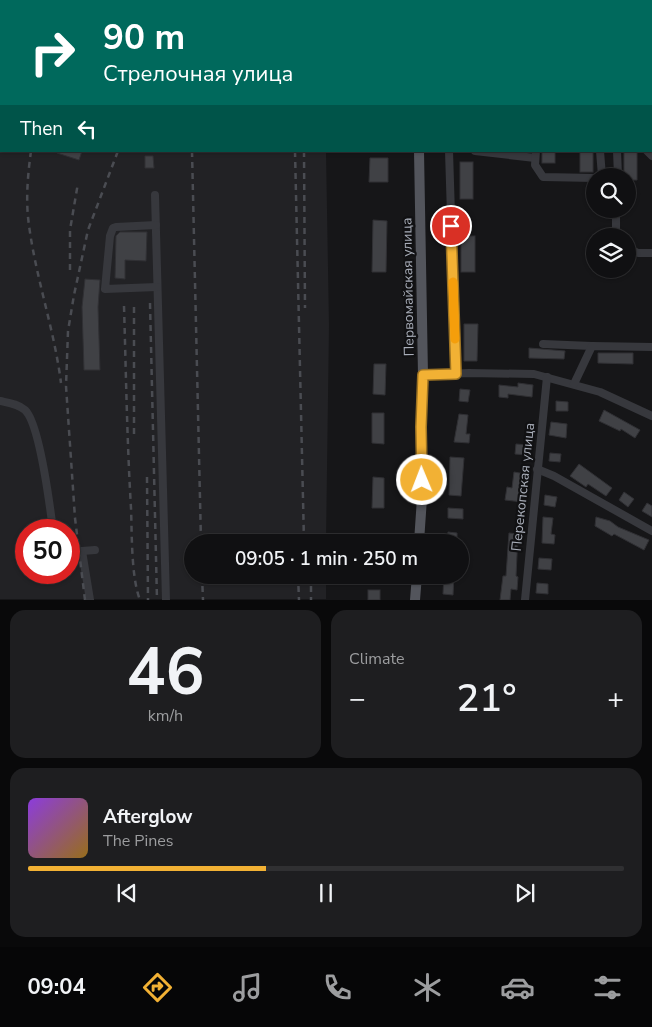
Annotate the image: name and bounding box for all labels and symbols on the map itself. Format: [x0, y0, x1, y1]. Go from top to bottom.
pin [430, 205, 472, 247]
street label: Первомайская улица [397, 217, 419, 357]
street label: Перекопская улица [507, 422, 539, 552]
position arrow [395, 453, 447, 505]
speed limit sign: 50 [15, 519, 80, 584]

